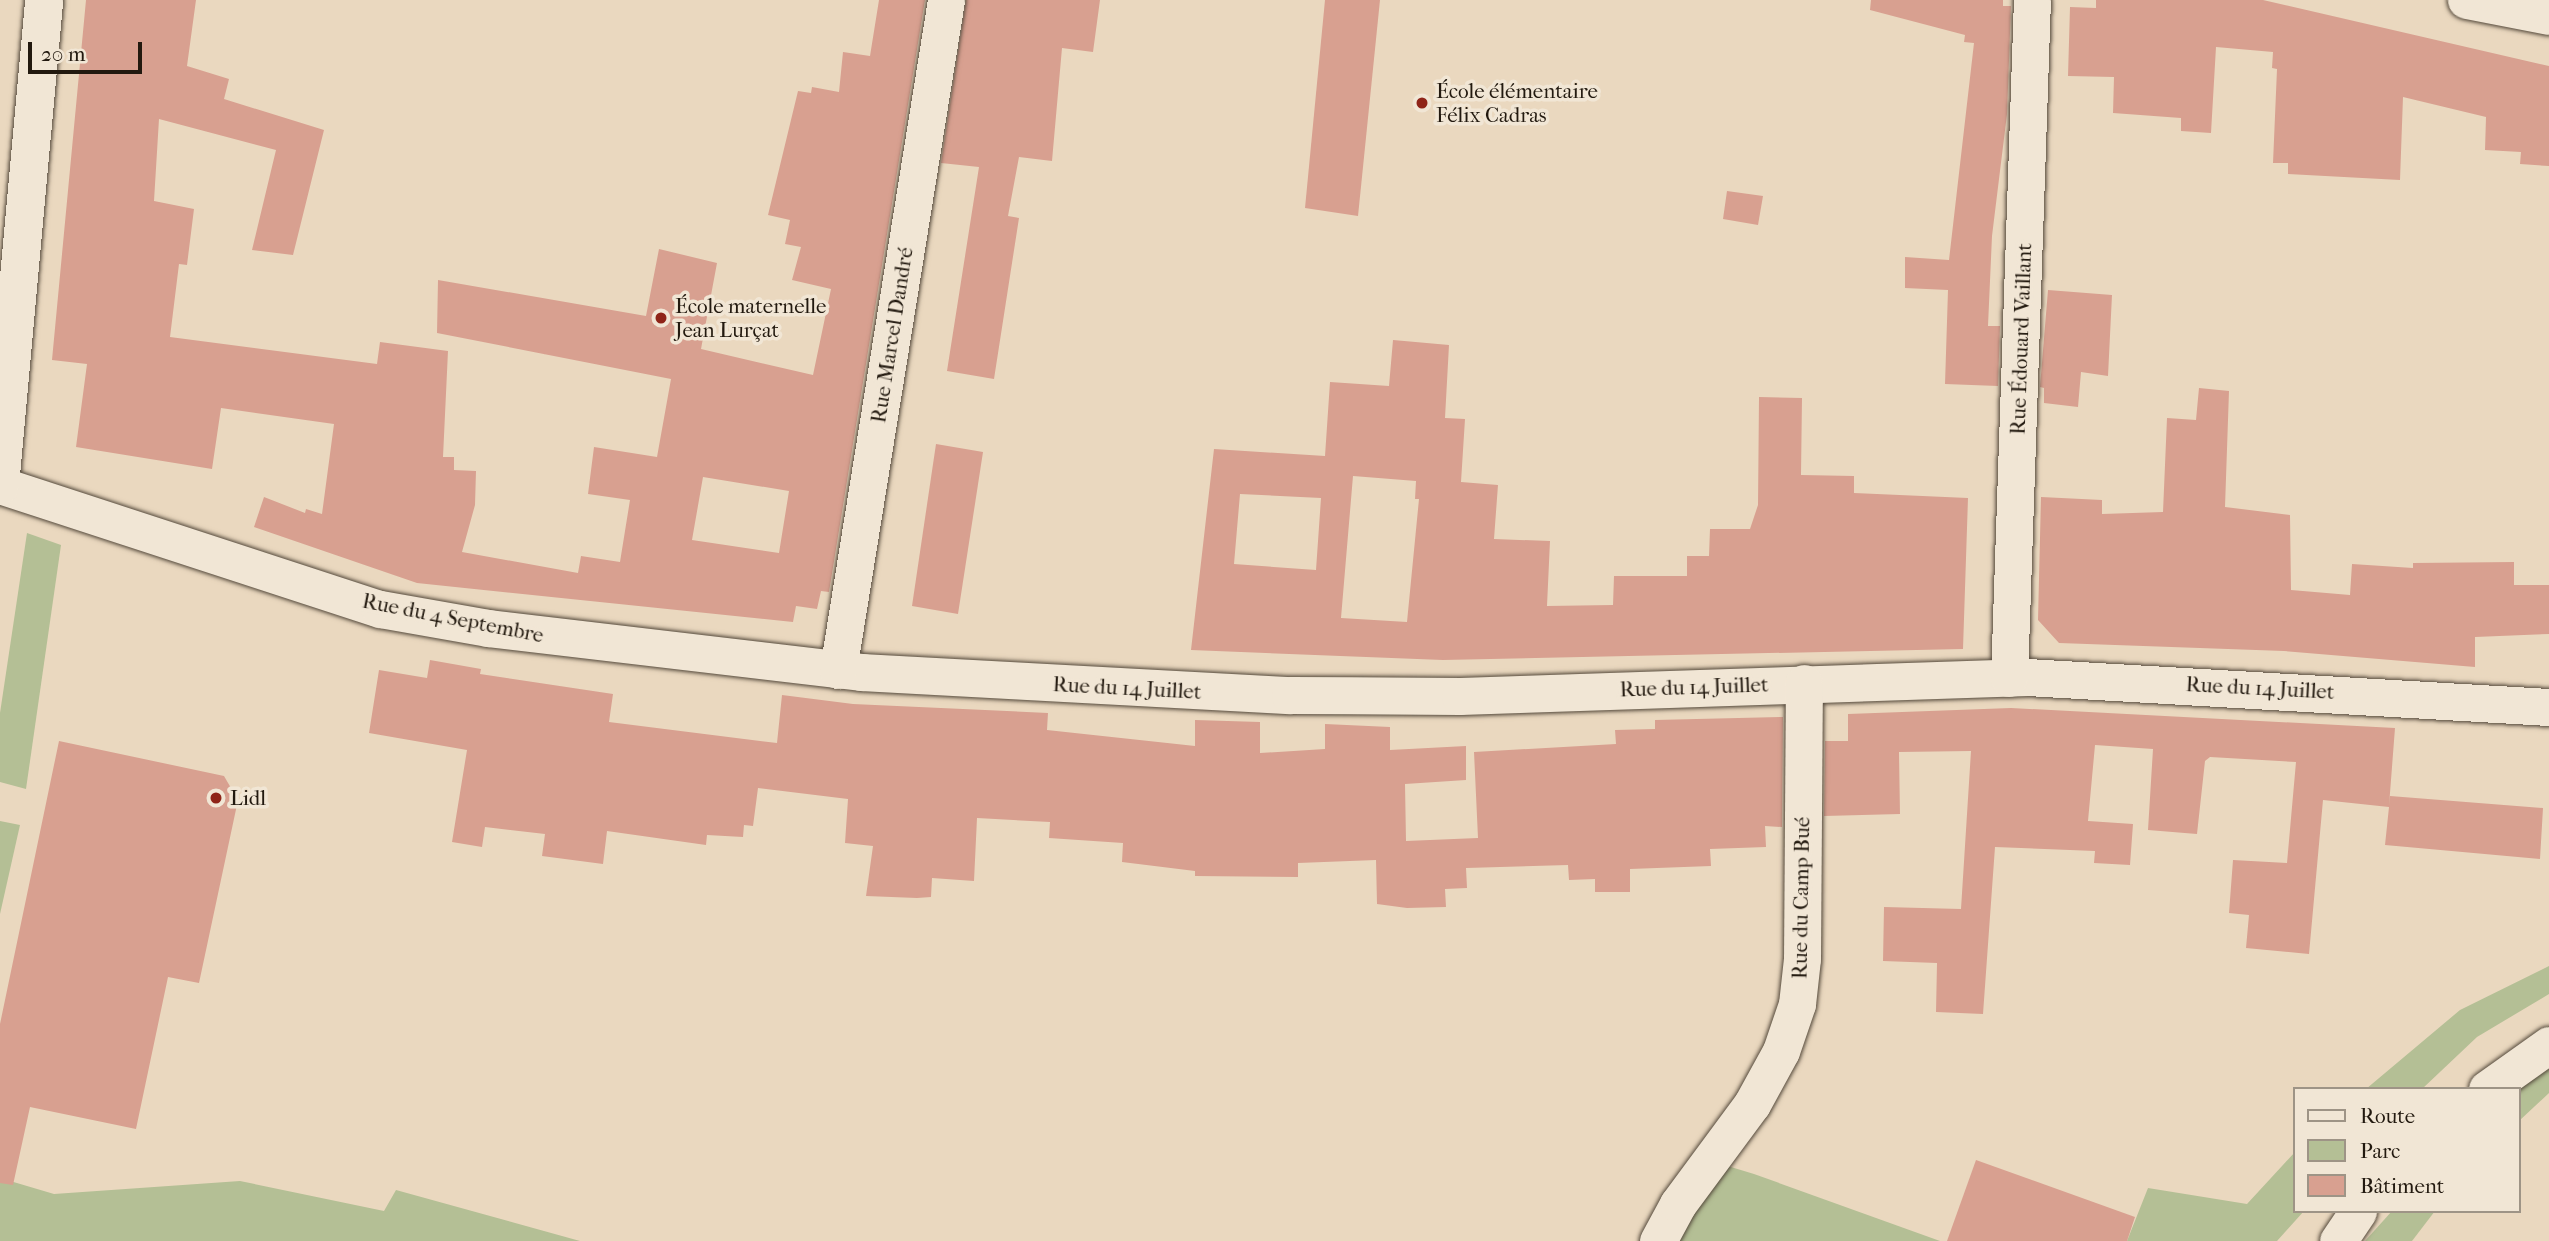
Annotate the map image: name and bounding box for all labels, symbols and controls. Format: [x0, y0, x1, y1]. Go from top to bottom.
scale bar [32, 28, 145, 72]
text: 20 m [41, 42, 85, 66]
place label: École élémentaire Félix Cadras [1436, 78, 1598, 128]
marker: École élémentaire Félix Cadras [1414, 95, 1430, 111]
street label: Rue Édouard Vaillant [2005, 243, 2037, 435]
street label: Rue Marcel Dandré [866, 245, 918, 425]
place label: École maternelle Jean Lurçat [675, 293, 826, 343]
marker: École maternelle Jean Lurçat [653, 310, 669, 326]
street label: Rue du 4 Septembre [360, 588, 546, 648]
street label: Rue du 14 Juillet [1052, 672, 1202, 704]
street label: Rue du 14 Juillet [1619, 672, 1769, 702]
street label: Rue du 14 Juillet [2185, 672, 2335, 704]
place label: Lidl [230, 785, 266, 811]
marker: Lidl [208, 790, 224, 806]
street label: Rue du Camp Bué [1787, 817, 1815, 979]
legend [2294, 1087, 2521, 1213]
text: Route [2360, 1104, 2415, 1128]
text: Parc [2360, 1139, 2400, 1163]
text: Bâtiment [2360, 1174, 2444, 1198]

